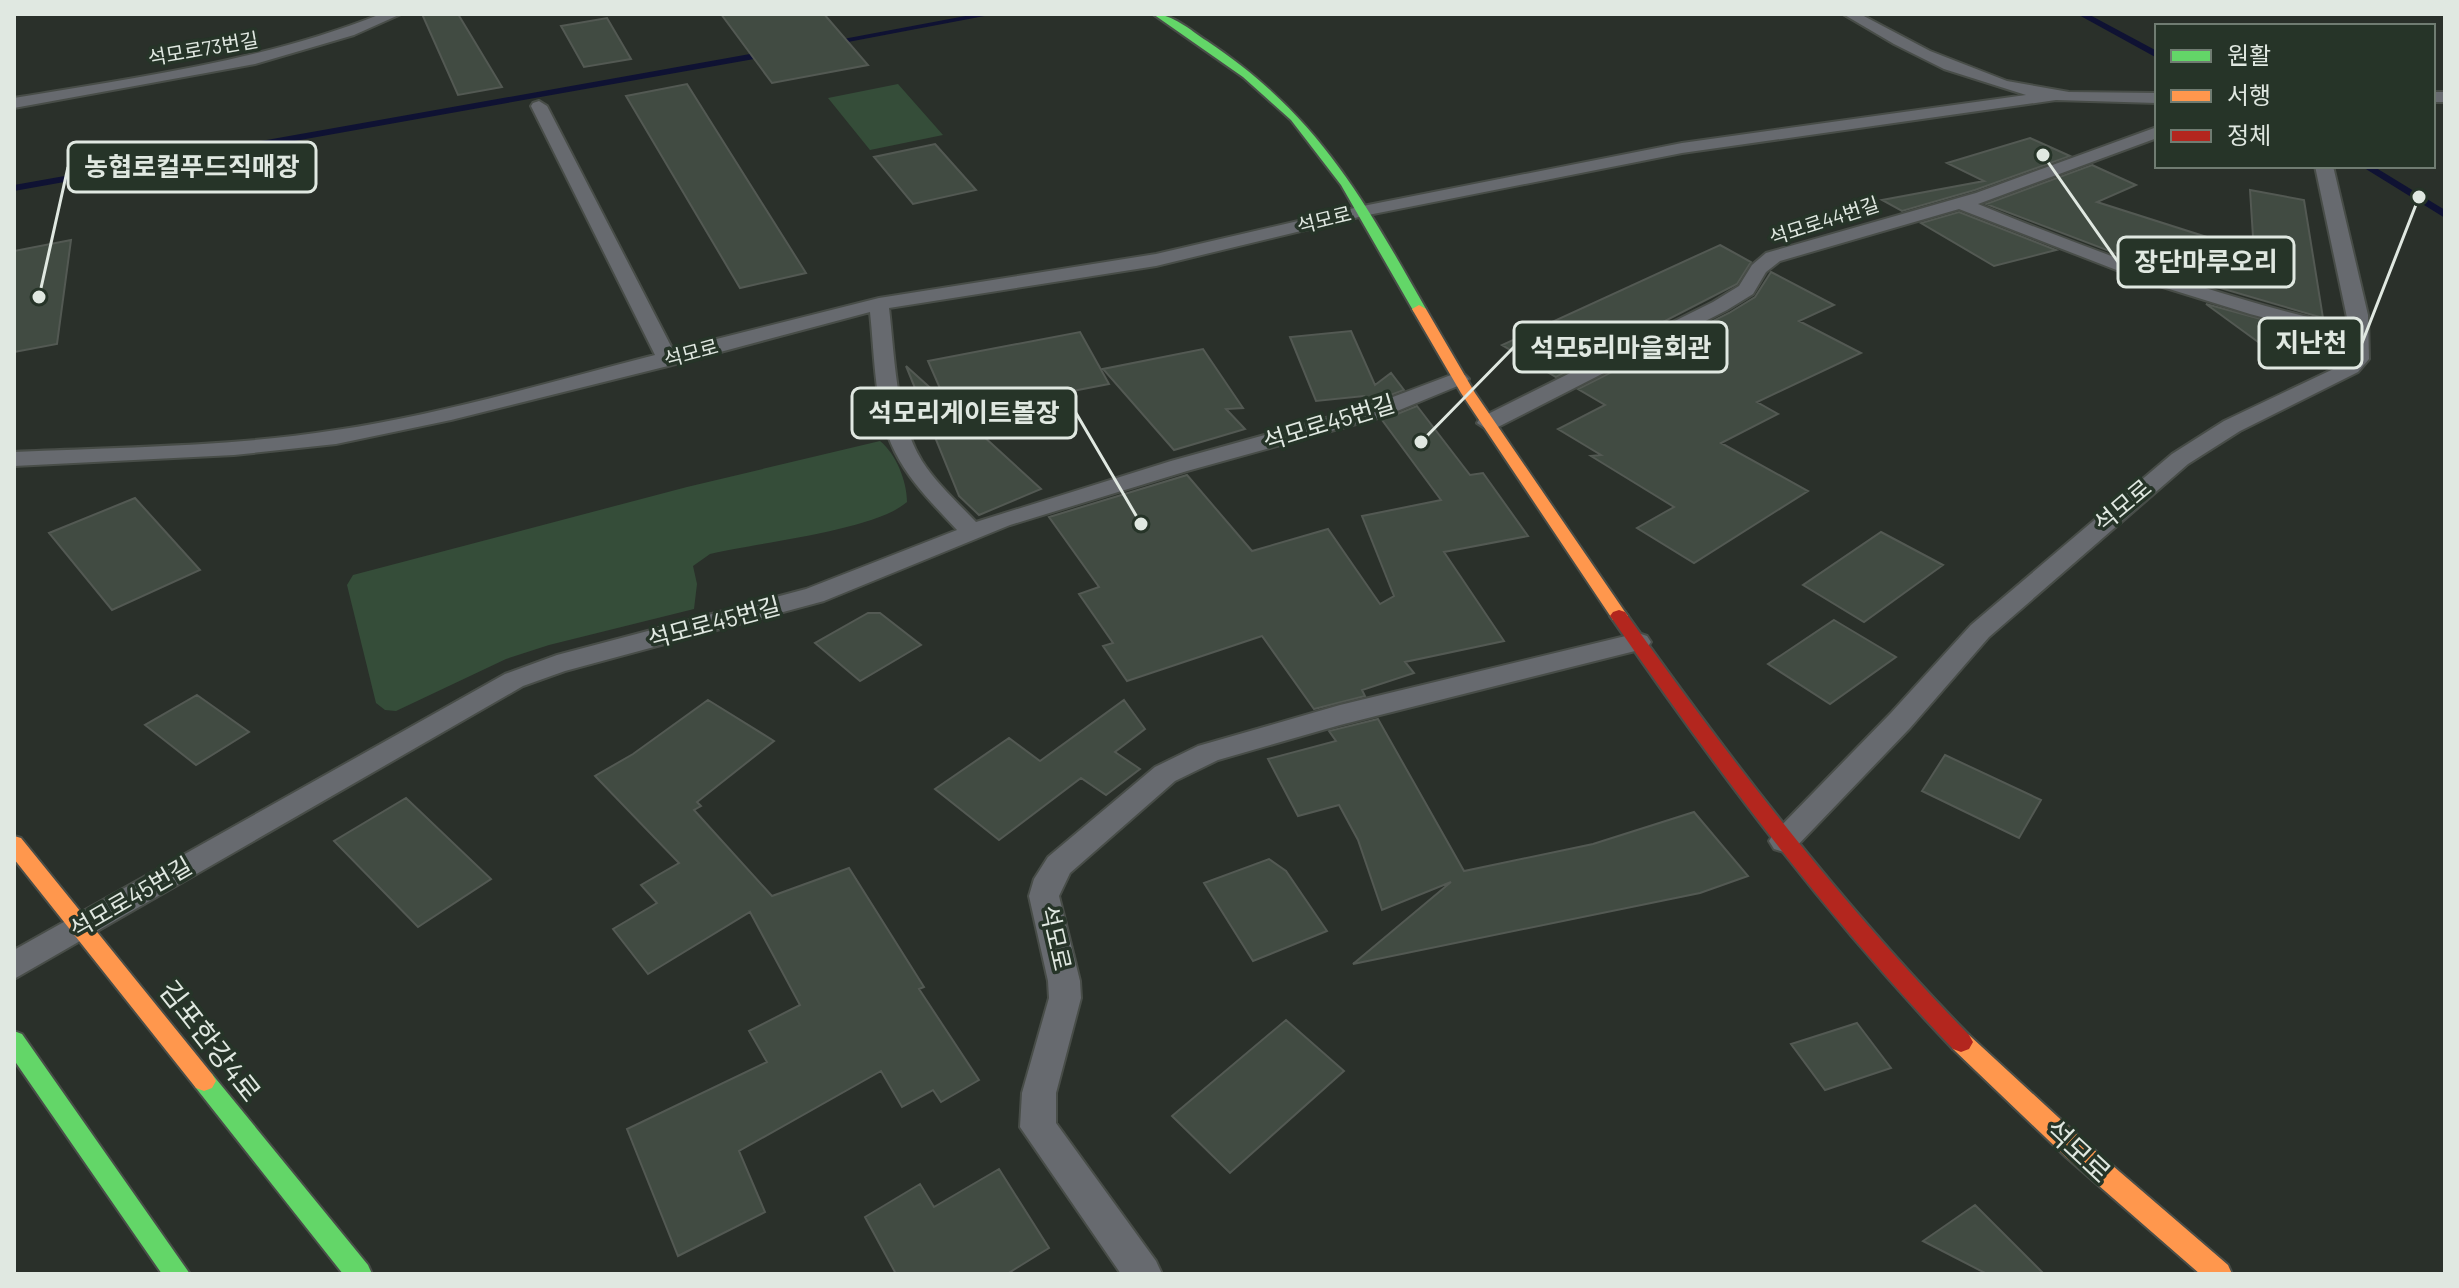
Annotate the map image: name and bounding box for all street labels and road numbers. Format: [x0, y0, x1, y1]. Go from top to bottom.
street label: 석모로73번길 [146, 26, 260, 70]
street label: 석모로44번길 [1766, 191, 1882, 249]
street label: 석모로 [1294, 201, 1353, 237]
street label: 석모로 [661, 333, 721, 371]
street label: 석모로45번길 [1259, 388, 1398, 455]
street label: 석모로 [2087, 472, 2157, 537]
street label: 석모로45번길 [644, 590, 783, 653]
street label: 석모로45번길 [64, 850, 196, 943]
street label: 석모로 [1035, 902, 1078, 973]
street label: 김포한강4로 [153, 973, 269, 1108]
street label: 석모로 [2039, 1111, 2119, 1189]

